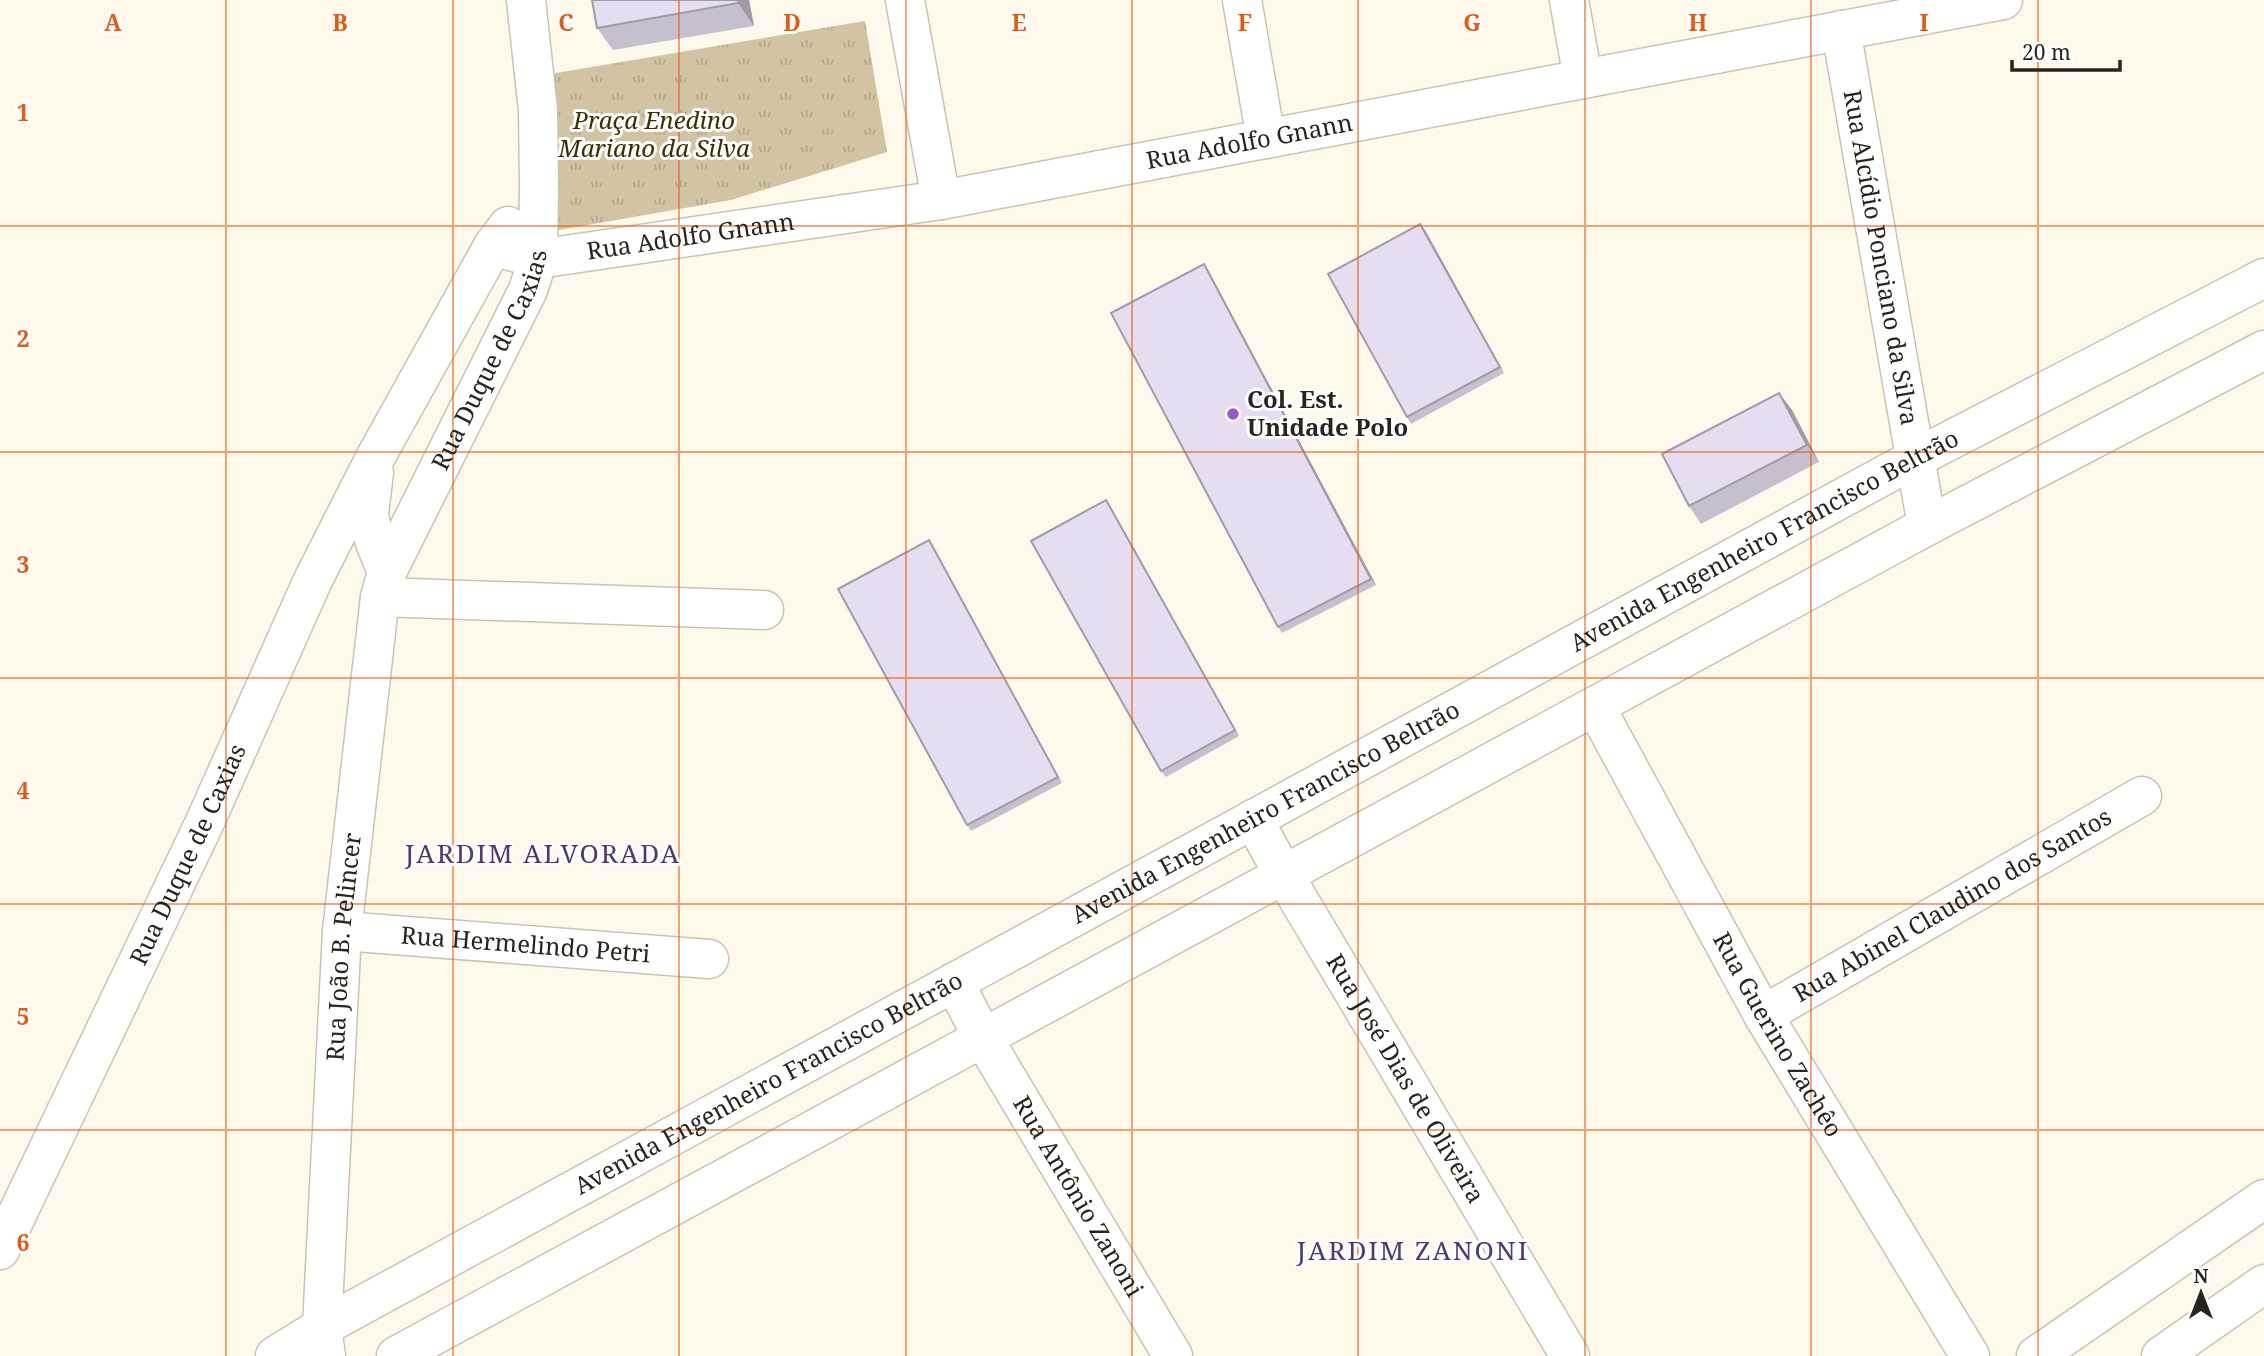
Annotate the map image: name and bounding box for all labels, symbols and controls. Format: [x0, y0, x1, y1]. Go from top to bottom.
text: A [104, 6, 122, 38]
text: B [332, 6, 348, 38]
text: C [558, 6, 574, 38]
text: D [783, 6, 801, 38]
text: E [1011, 6, 1027, 38]
text: F [1238, 6, 1252, 38]
text: G [1463, 6, 1481, 38]
text: H [1689, 6, 1708, 38]
text: I [1919, 6, 1929, 38]
scale bar [2012, 28, 2120, 72]
text: 20 m [2022, 38, 2071, 66]
street label: Rua Alcídio Ponciano da Silva [1837, 87, 1927, 428]
text: 1 [17, 96, 30, 128]
park label: Praça Enedino Mariano da Silva [557, 103, 750, 164]
street label: Rua Adolfo Gnann [1143, 105, 1355, 176]
street label: Rua Adolfo Gnann [584, 204, 796, 267]
street label: Rua Duque de Caxias [423, 250, 553, 475]
text: 2 [17, 322, 30, 354]
place label: Col. Est. Unidade Polo [1247, 382, 1408, 443]
marker: Col. Est. Unidade Polo [1225, 406, 1241, 422]
street label: Avenida Engenheiro Francisco Beltrão [1564, 421, 1964, 659]
text: 3 [17, 548, 30, 580]
street label: Avenida Engenheiro Francisco Beltrão [1065, 692, 1465, 930]
street label: Rua Duque de Caxias [121, 738, 253, 970]
text: 4 [17, 774, 30, 806]
street label: Rua Abinel Claudino dos Santos [1787, 799, 2117, 1009]
street label: Rua João B. Pelincer [317, 831, 368, 1062]
district label: JARDIM ALVORADA [404, 835, 681, 871]
street label: Rua Hermelindo Petri [400, 918, 652, 969]
street label: Rua Guerino Zachêo [1706, 926, 1851, 1143]
street label: Rua José Dias de Oliveira [1320, 947, 1493, 1209]
street label: Avenida Engenheiro Francisco Beltrão [568, 963, 968, 1201]
text: 5 [17, 1000, 30, 1032]
street label: Rua Antônio Zanoni [1006, 1089, 1152, 1303]
text: 6 [17, 1226, 30, 1258]
district label: JARDIM ZANONI [1296, 1232, 1529, 1268]
north arrow [2166, 1258, 2236, 1328]
text: N [2194, 1263, 2209, 1289]

